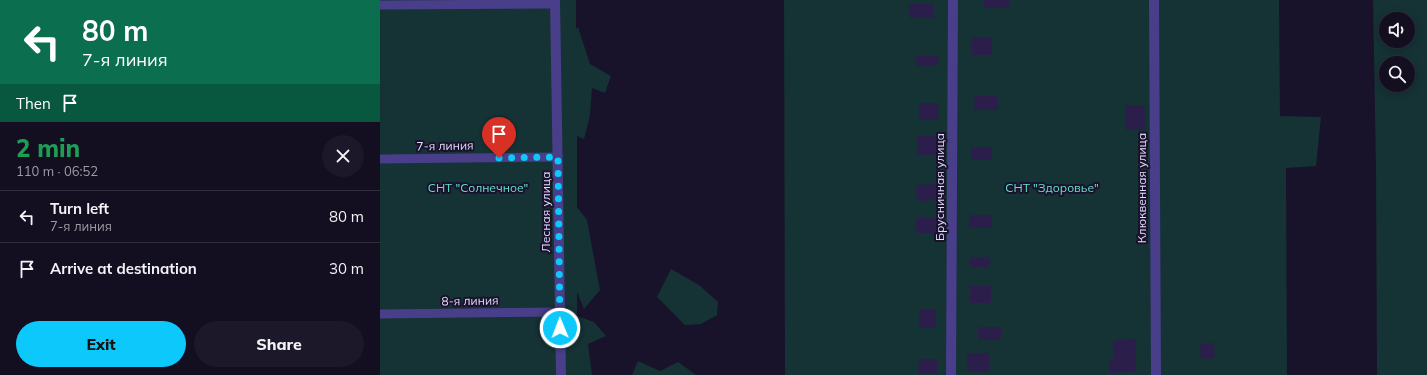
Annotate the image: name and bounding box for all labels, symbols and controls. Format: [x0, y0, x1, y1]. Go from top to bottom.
map controls [1379, 12, 1415, 92]
button: sound [1379, 12, 1415, 48]
text: 80 m [82, 13, 148, 48]
icon: left [16, 16, 68, 68]
text: 7-я линия [82, 48, 168, 71]
button: search [1379, 56, 1415, 92]
icon: arrive [59, 92, 81, 114]
text: Then [16, 94, 51, 113]
pin [482, 117, 516, 158]
icon: arrive [488, 123, 510, 145]
text: 2 min [16, 133, 80, 163]
street label: Брусничная улица [932, 133, 947, 241]
street label: Клюквенная улица [1134, 133, 1149, 243]
button: close [322, 135, 364, 177]
street label: 7-я линия [416, 138, 474, 153]
text: 110 m · 06:52 [16, 163, 98, 179]
street label: Лесная улица [538, 171, 553, 253]
park label: СНТ "Солнечное" [428, 180, 528, 195]
park label: СНТ "Здоровье" [1005, 180, 1099, 195]
text: Turn left [50, 199, 109, 218]
icon: left [16, 206, 38, 228]
text: 80 m [329, 207, 364, 226]
text: 7-я линия [50, 218, 112, 234]
icon: arrive [16, 258, 38, 280]
text: Arrive at destination [50, 259, 197, 278]
text: 30 m [329, 259, 364, 278]
street label: 8-я линия [441, 293, 499, 308]
position arrow [539, 307, 581, 349]
button: Exit [16, 321, 186, 367]
button: Share [194, 321, 364, 367]

